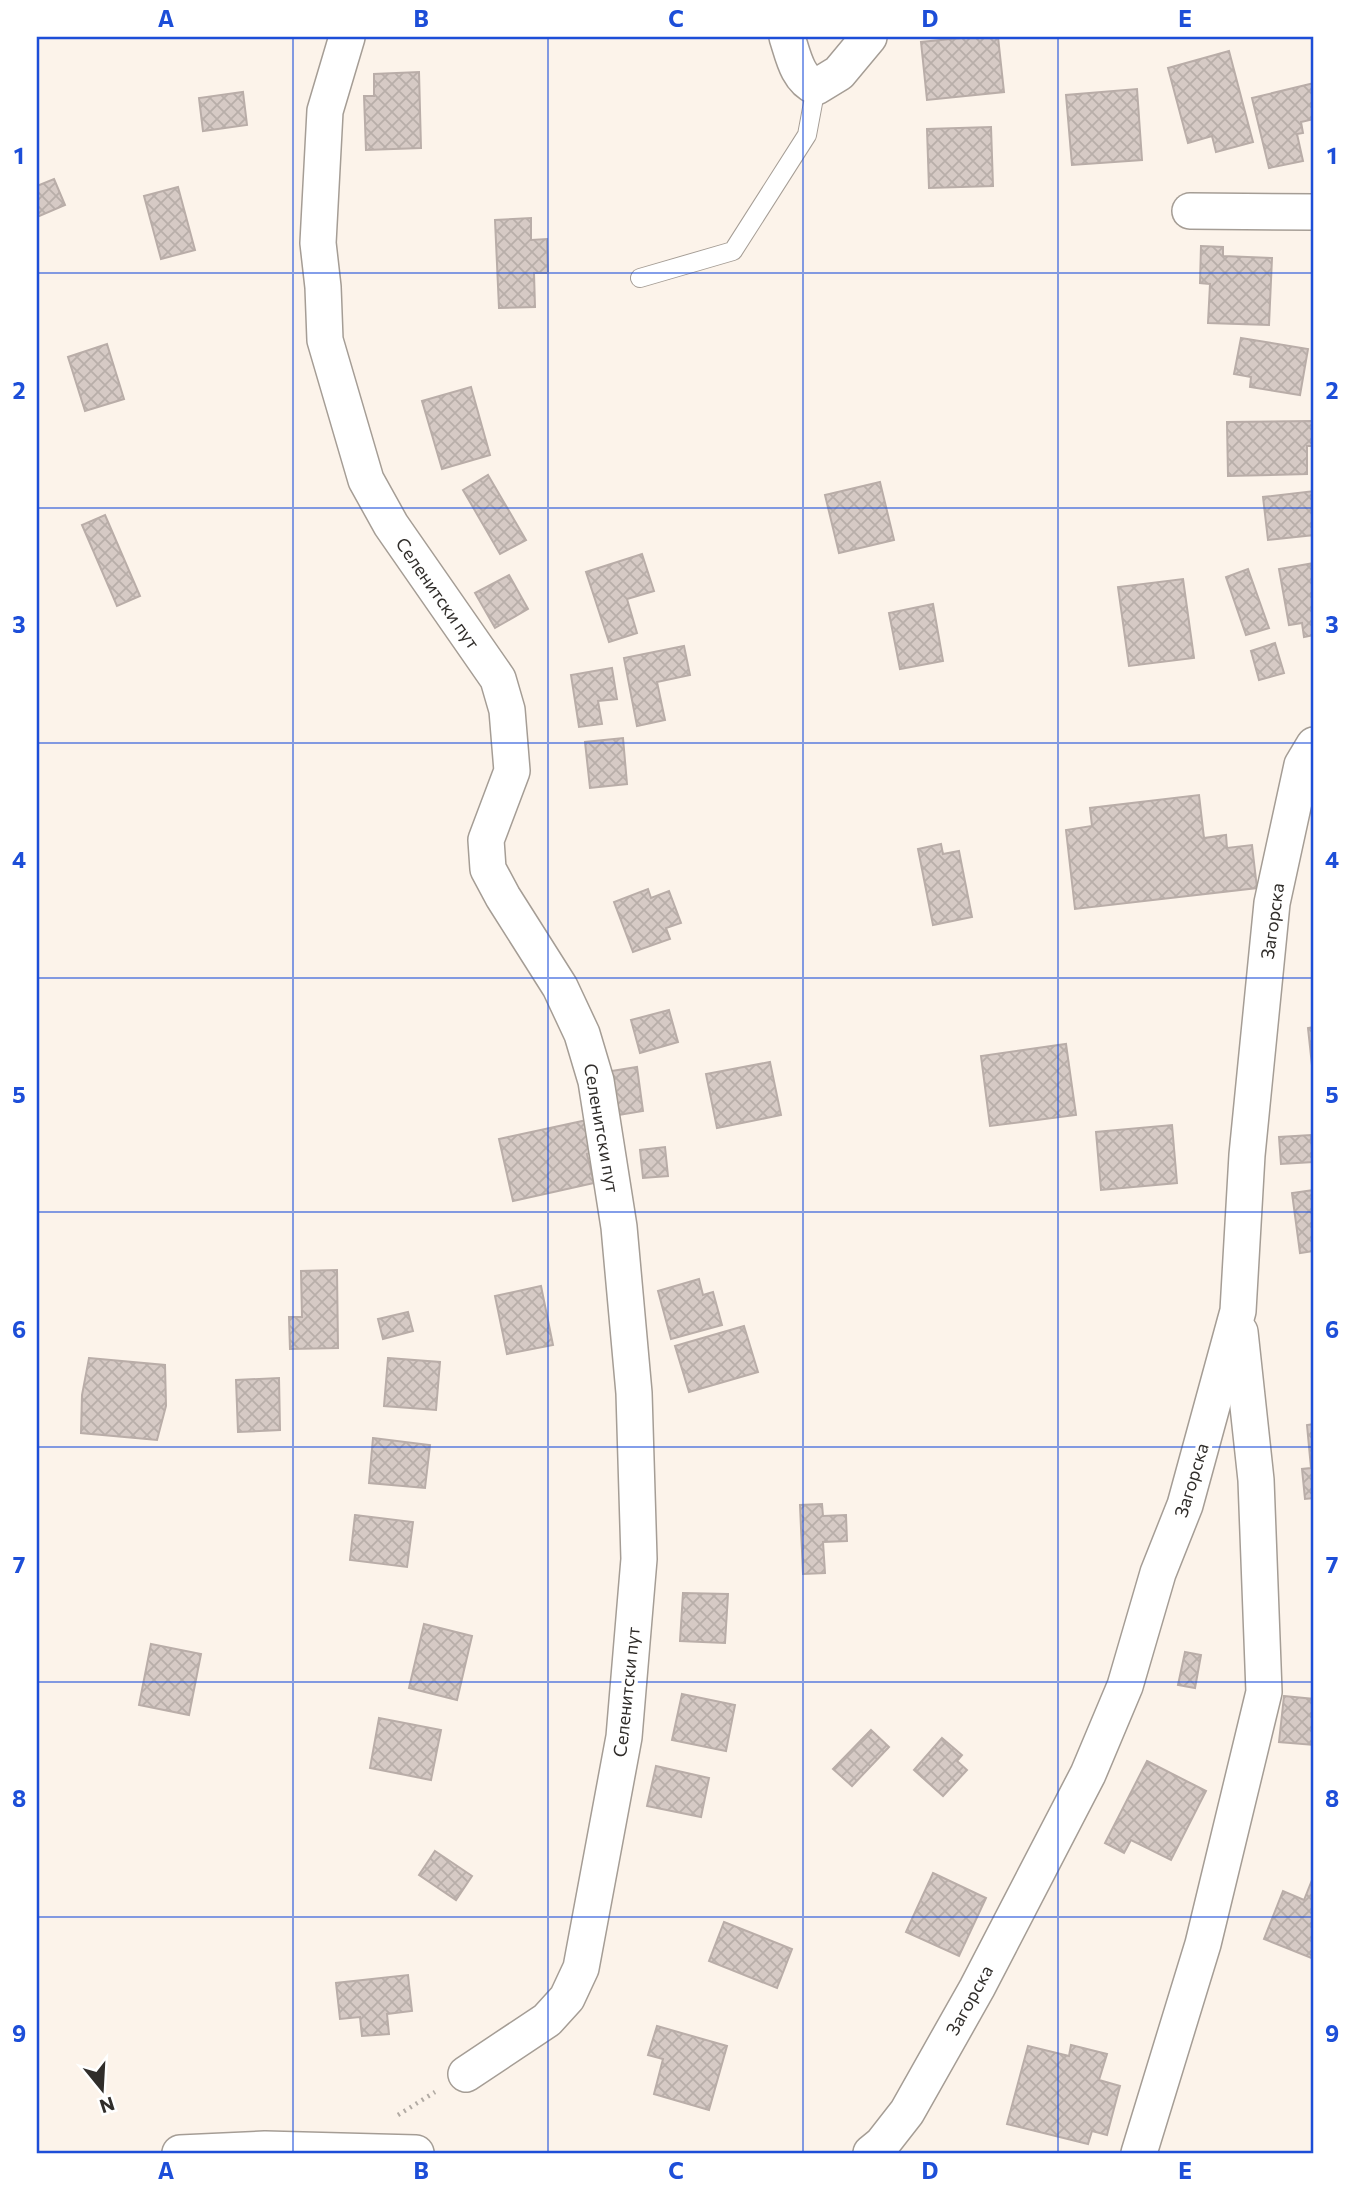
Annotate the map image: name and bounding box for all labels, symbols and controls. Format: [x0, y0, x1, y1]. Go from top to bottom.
text: A [158, 4, 175, 32]
text: B [413, 4, 429, 32]
text: C [668, 4, 684, 32]
text: D [922, 4, 939, 32]
text: E [1178, 4, 1192, 32]
text: 1 [14, 141, 24, 169]
text: 1 [1327, 141, 1337, 169]
text: 2 [12, 376, 26, 404]
text: 2 [1325, 376, 1339, 404]
street label: Селенитски пут [391, 533, 485, 653]
text: 3 [12, 610, 26, 638]
text: 3 [1325, 610, 1339, 638]
text: 4 [12, 845, 26, 873]
text: 4 [1325, 845, 1339, 873]
street label: Загорска [1256, 882, 1288, 960]
street label: Селенитски пут [580, 1062, 624, 1195]
text: 5 [12, 1080, 26, 1108]
text: 5 [1325, 1080, 1339, 1108]
text: 6 [12, 1315, 26, 1343]
text: 6 [1325, 1315, 1339, 1343]
street label: Загорска [1169, 1440, 1213, 1520]
text: 7 [13, 1550, 25, 1578]
text: 7 [1326, 1550, 1338, 1578]
street label: Селенитски пут [608, 1625, 644, 1758]
text: 8 [12, 1784, 26, 1812]
text: 8 [1325, 1784, 1339, 1812]
street label: Загорска [941, 1961, 997, 2039]
text: 9 [12, 2019, 26, 2047]
text: 9 [1325, 2019, 1339, 2047]
north arrow [66, 2054, 136, 2124]
text: N [97, 2093, 118, 2119]
text: A [158, 2156, 175, 2184]
text: B [413, 2156, 429, 2184]
text: C [668, 2156, 684, 2184]
text: D [922, 2156, 939, 2184]
text: E [1178, 2156, 1192, 2184]

